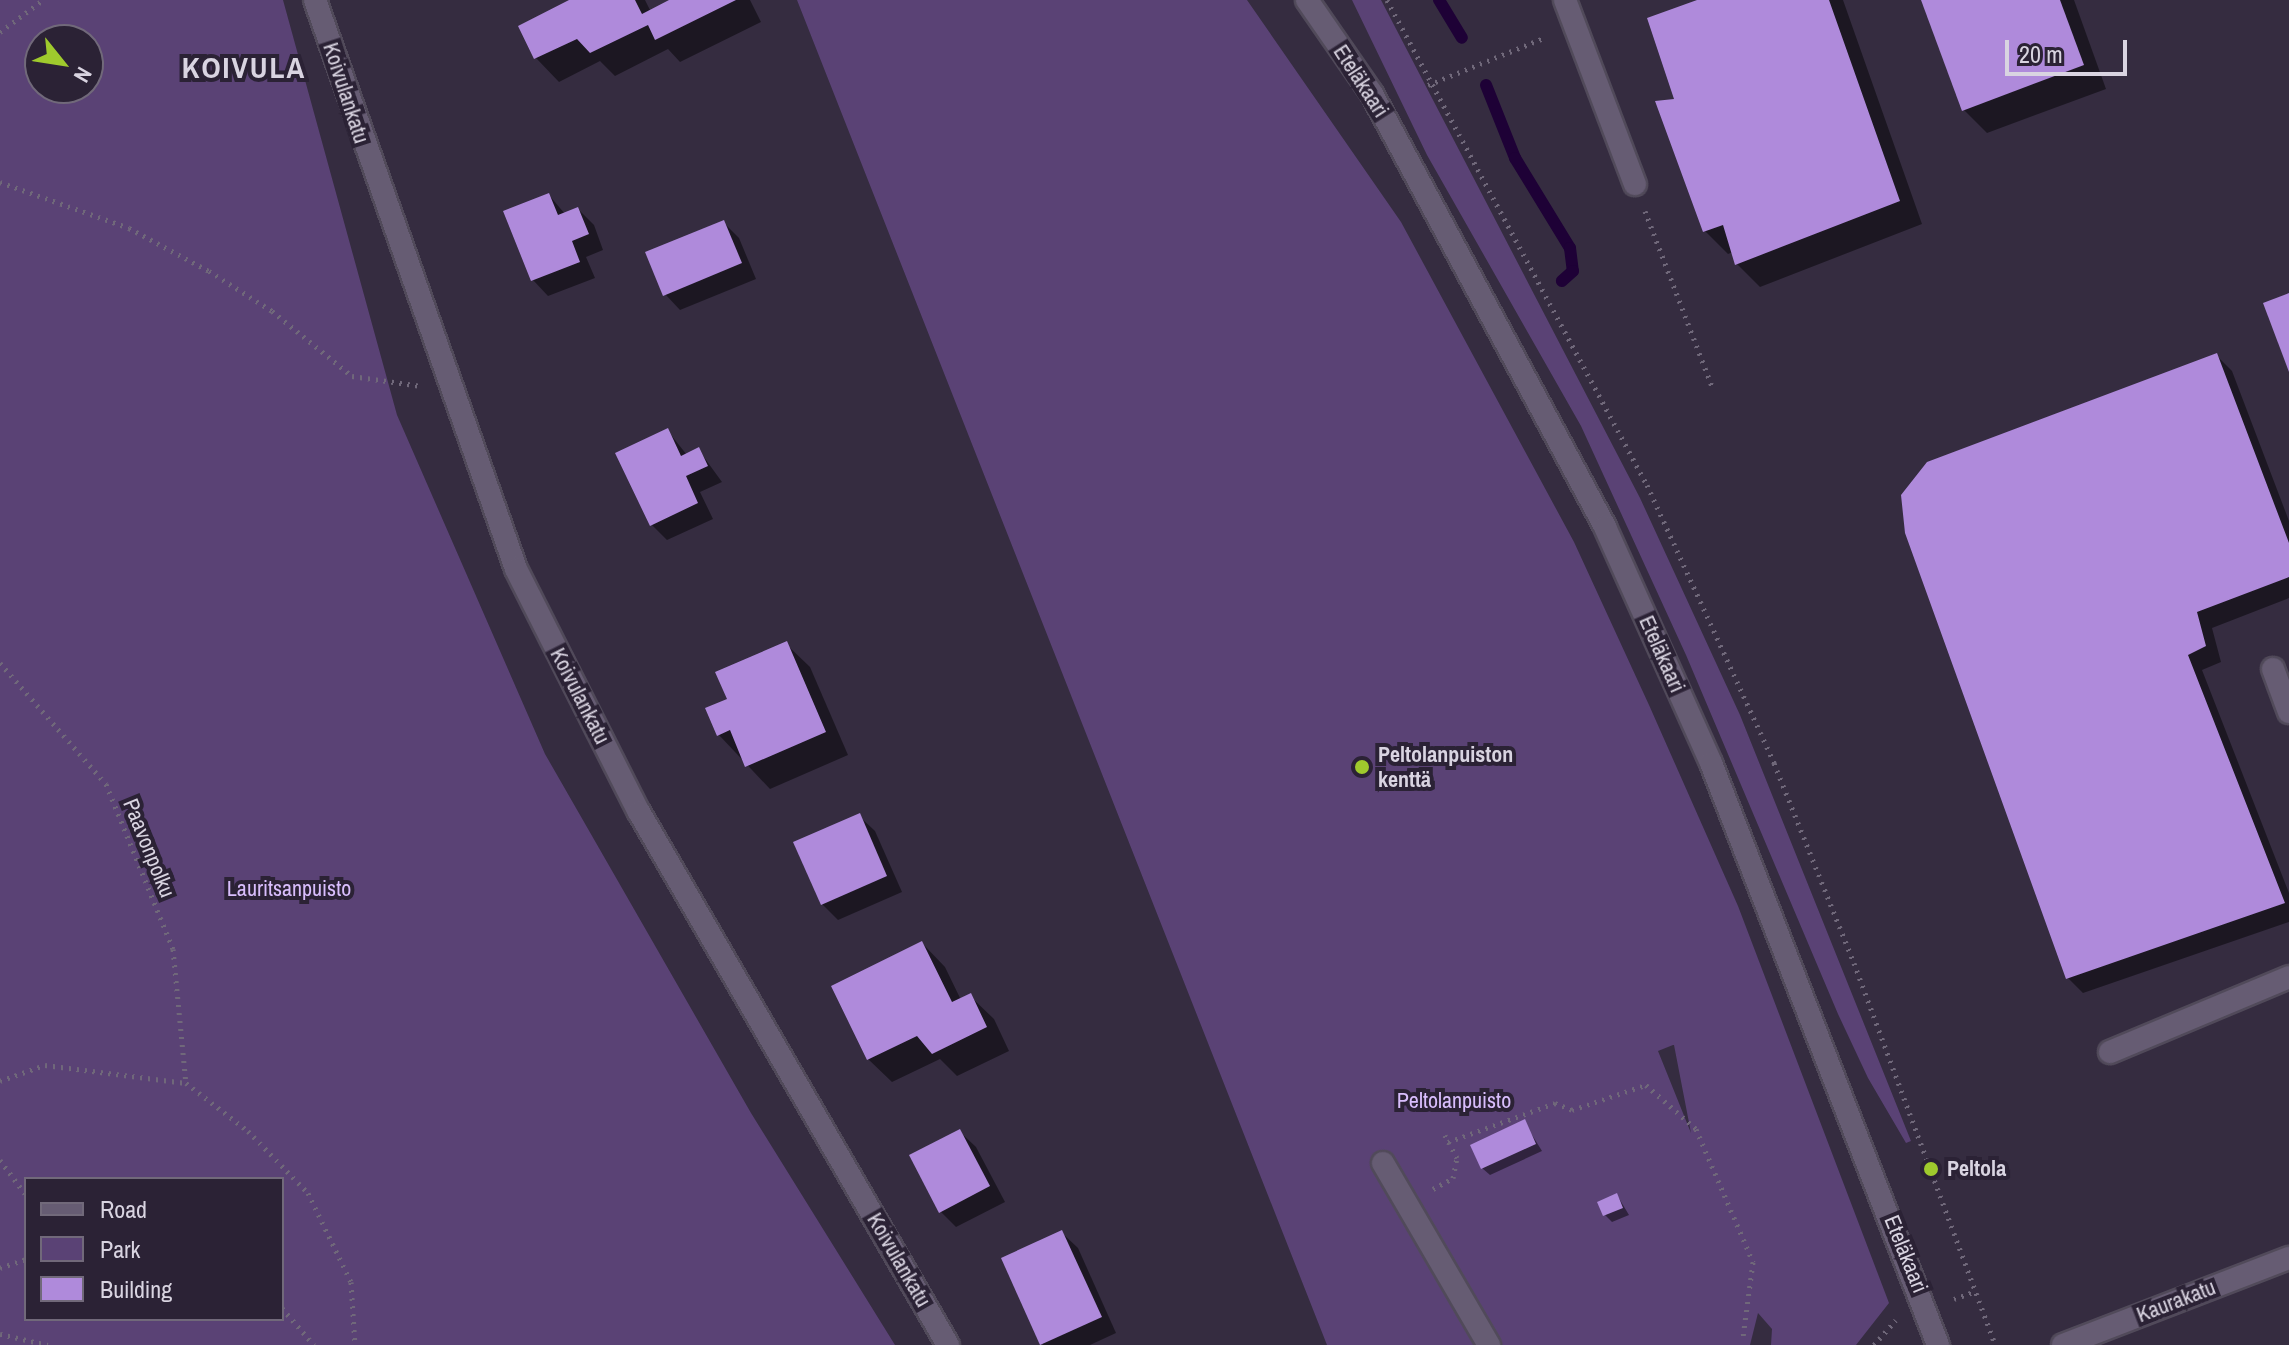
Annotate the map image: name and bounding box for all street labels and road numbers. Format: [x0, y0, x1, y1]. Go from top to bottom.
street label: Koivulankatu [317, 39, 375, 147]
street label: Eteläkaari [1328, 40, 1394, 122]
street label: Eteläkaari [1633, 612, 1691, 696]
street label: Koivulankatu [545, 644, 615, 748]
street label: Paavonpolku [117, 795, 181, 901]
street label: Koivulankatu [861, 1208, 937, 1312]
street label: Eteläkaari [1879, 1211, 1933, 1297]
street label: Kaurakatu [2133, 1274, 2219, 1328]

